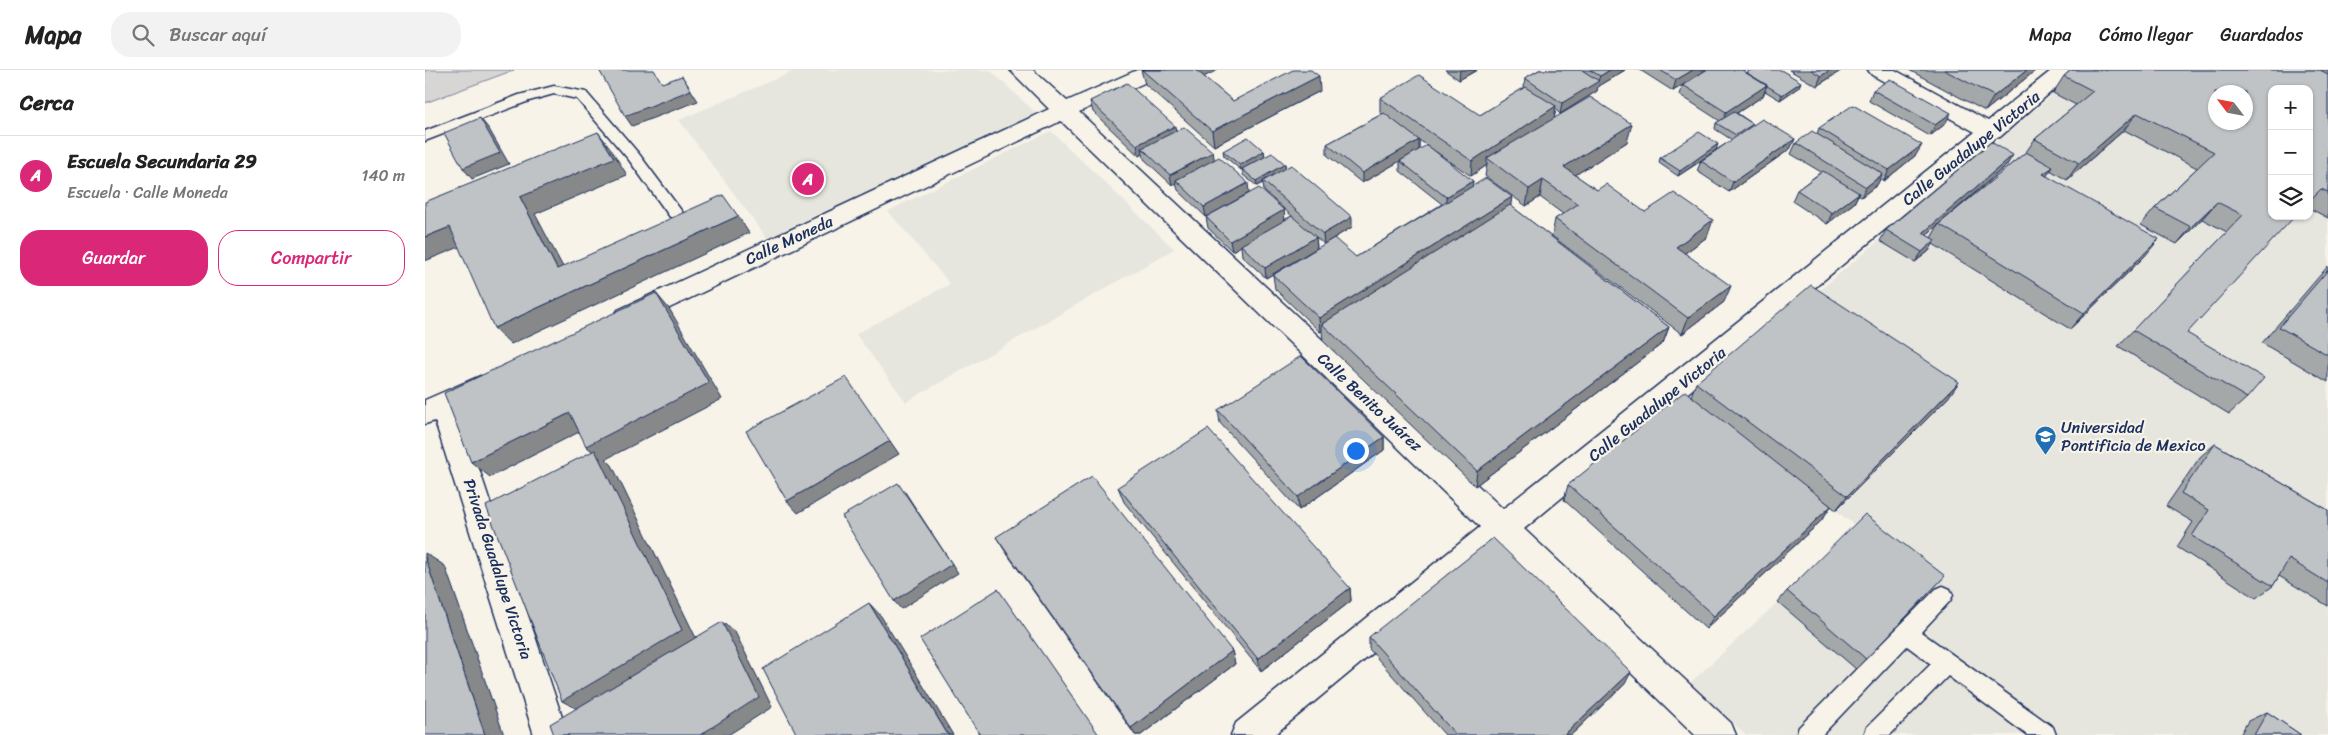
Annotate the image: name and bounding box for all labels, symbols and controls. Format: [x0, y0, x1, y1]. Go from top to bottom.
search box [111, 12, 461, 57]
text: Mapa [25, 14, 81, 56]
text: Buscar aquí [169, 18, 266, 51]
text: Mapa [2029, 19, 2071, 51]
text: Cómo llegar [2099, 19, 2192, 51]
text: Guardados [2220, 19, 2303, 51]
icon: search [129, 21, 157, 49]
street label: Calle Guadalupe Victoria [1895, 82, 2047, 213]
text: Cerca [20, 84, 74, 122]
north arrow [2208, 85, 2253, 130]
map controls [2268, 85, 2313, 220]
button: + [2268, 85, 2313, 130]
button: − [2268, 130, 2313, 175]
text: Escuela Secundaria 29 [67, 145, 257, 178]
pin: A [792, 160, 824, 198]
text: A [31, 161, 41, 190]
text: 140 m [362, 161, 405, 190]
button: layers [2268, 175, 2313, 220]
text: Escuela · Calle Moneda [67, 178, 228, 207]
street label: Calle Moneda [740, 206, 839, 273]
button: Guardar [20, 230, 208, 286]
button: Compartir [218, 230, 405, 286]
street label: Calle Guadalupe Victoria [1581, 338, 1733, 469]
street label: Calle Benito Juárez [1310, 345, 1430, 459]
place label: Universidad Pontificia de Mexico [2061, 413, 2206, 460]
school or university icon: Universidad Pontificia de Mexico [2033, 424, 2057, 455]
your location [1343, 438, 1369, 464]
street label: Privada Guadalupe Victoria [455, 475, 541, 663]

